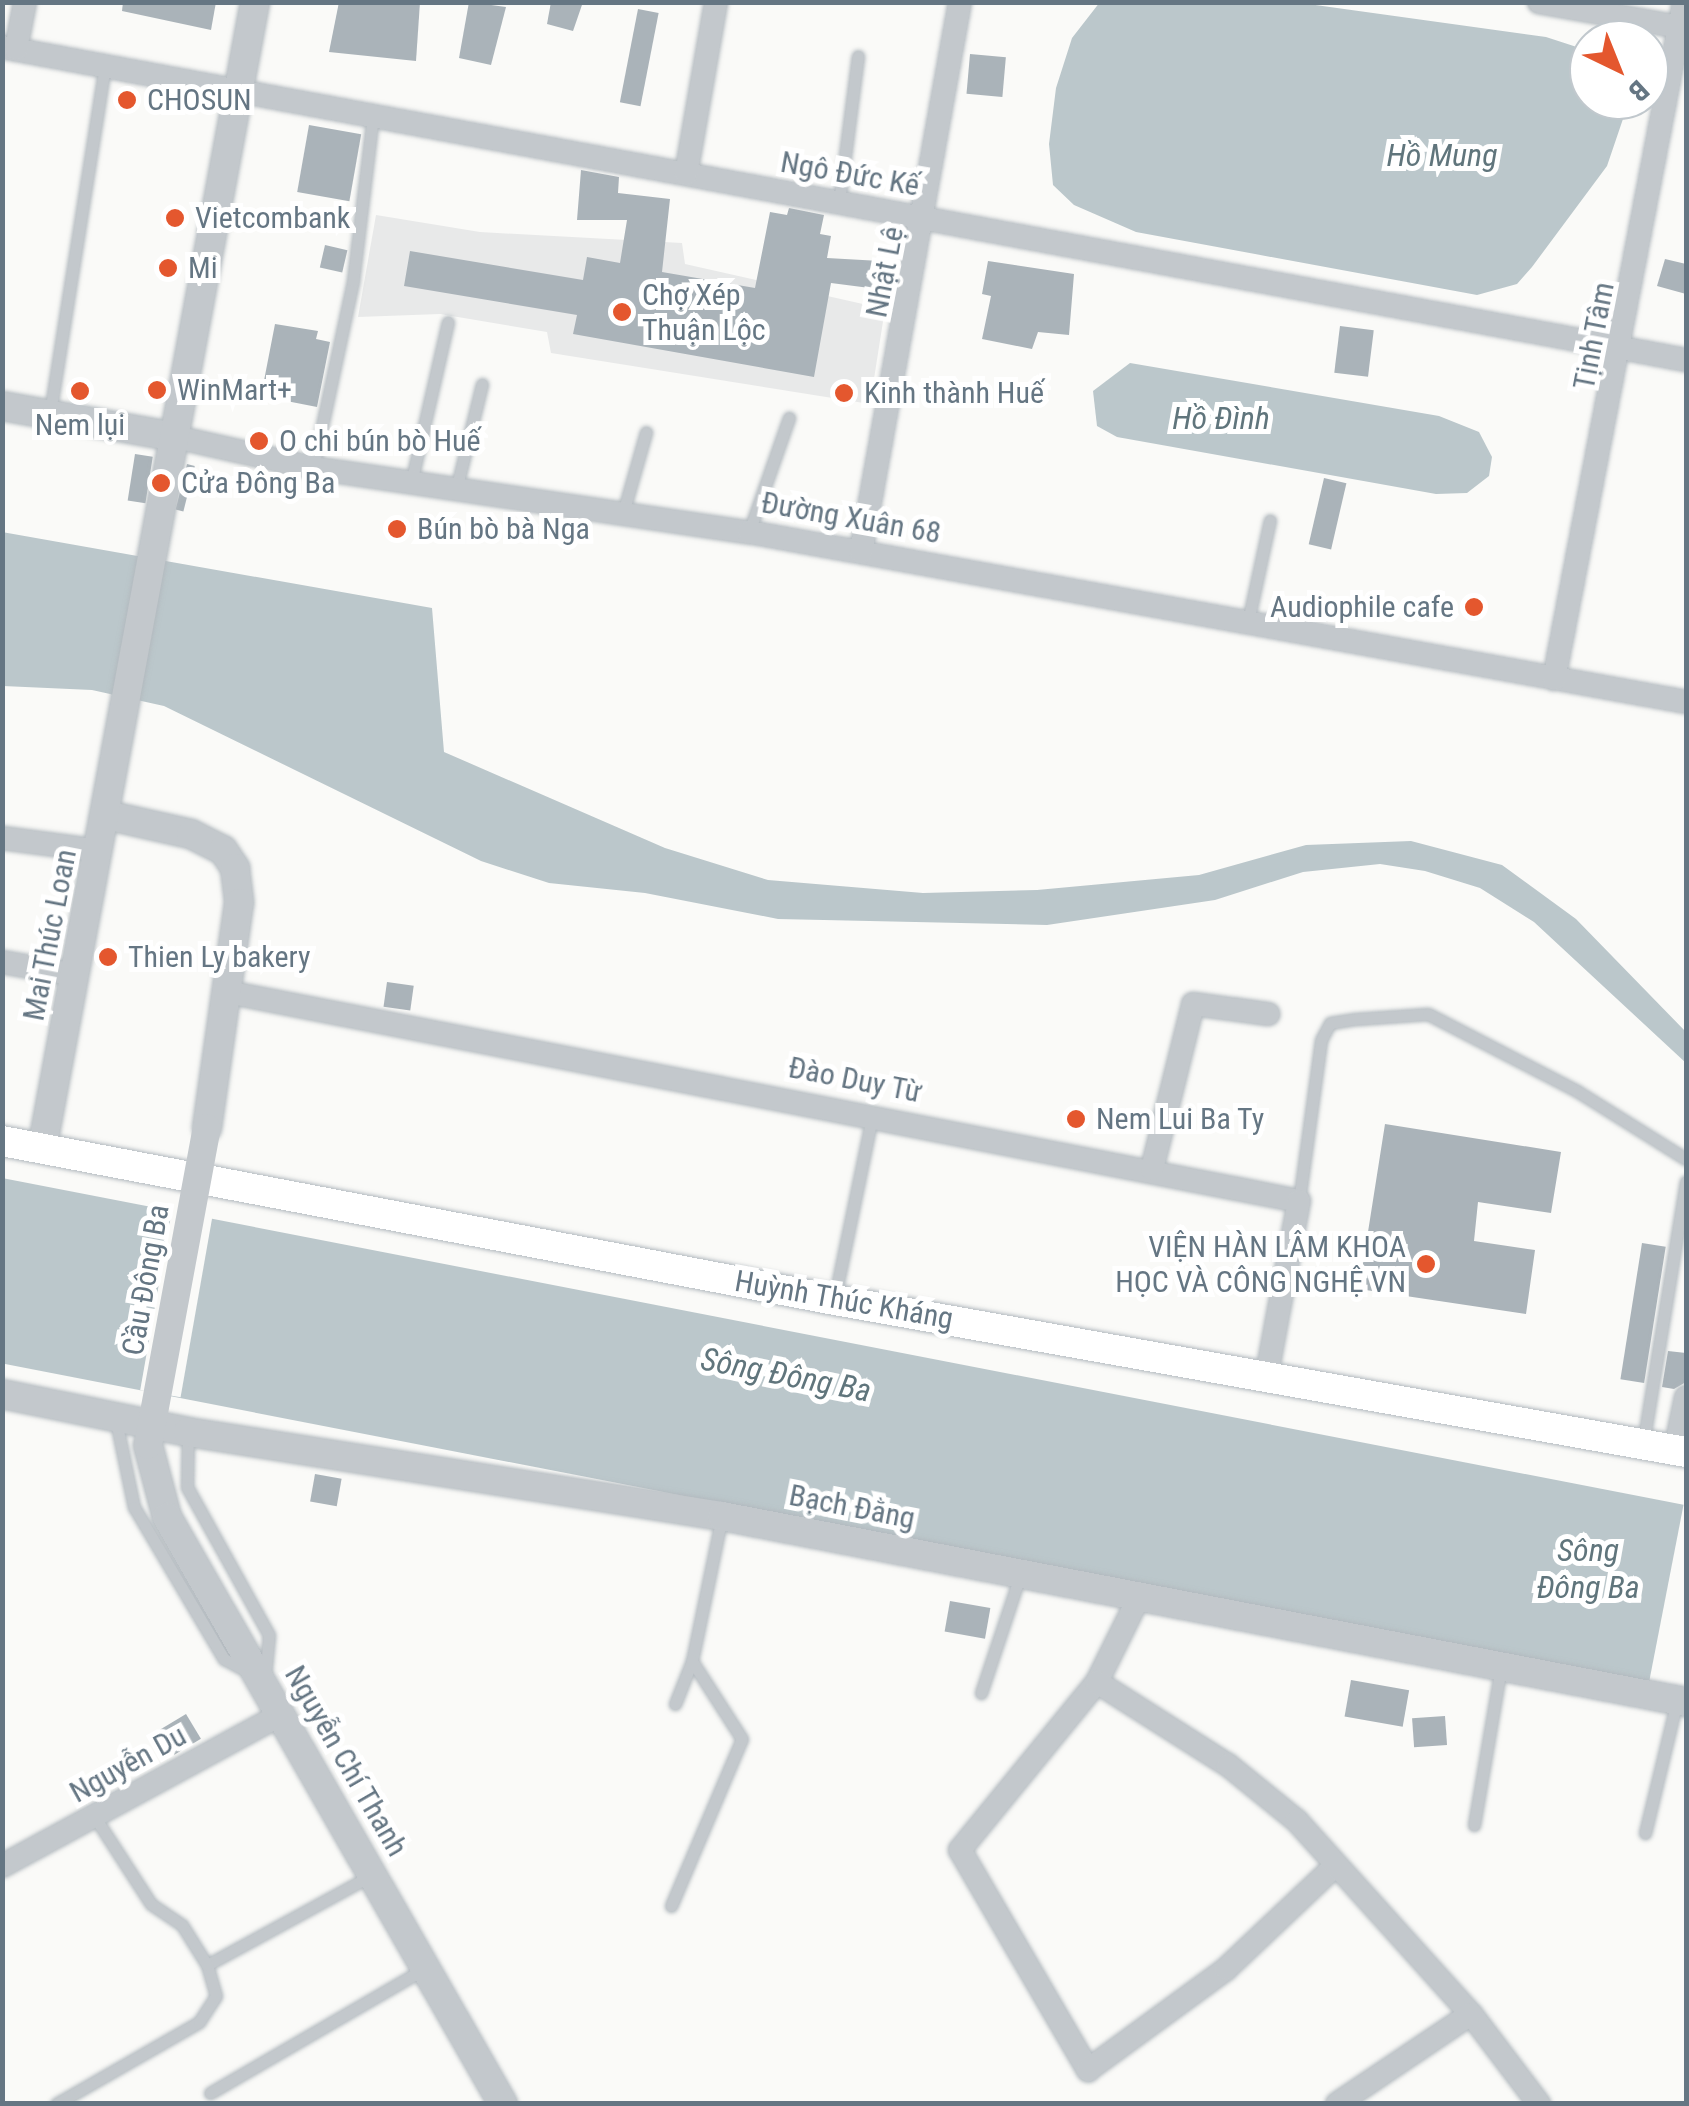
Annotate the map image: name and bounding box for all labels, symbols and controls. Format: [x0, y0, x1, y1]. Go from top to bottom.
north arrow [1569, 20, 1669, 120]
text: B [1621, 73, 1655, 108]
place label: CHOSUN [147, 82, 252, 118]
marker: CHOSUN [116, 89, 138, 111]
water label: Hồ Mung [1387, 136, 1497, 174]
street label: Ngô Đức Kế [778, 144, 922, 204]
place label: Vietcombank [195, 200, 350, 236]
marker: Vietcombank [164, 207, 186, 229]
street label: Nhật Lệ [859, 224, 911, 320]
place label: Mi [188, 250, 218, 286]
marker: Mi [157, 257, 179, 279]
place label: Chợ Xép Thuận Lộc [642, 277, 766, 348]
street label: Tịnh Tâm [1566, 279, 1622, 393]
marker: Chợ Xép Thuận Lộc [611, 301, 633, 323]
place label: WinMart+ [177, 372, 292, 408]
place label: Kinh thành Huế [864, 375, 1044, 411]
marker: WinMart+ [146, 379, 168, 401]
marker: Nem lụi [69, 380, 91, 402]
marker: Kinh thành Huế [833, 382, 855, 404]
water label: Hồ Đình [1172, 399, 1270, 437]
place label: Nem lụi [35, 407, 125, 443]
place label: O chi bún bò Huế [279, 423, 481, 459]
marker: O chi bún bò Huế [248, 430, 270, 452]
place label: Cửa Đông Ba [181, 465, 335, 501]
marker: Cửa Đông Ba [150, 472, 172, 494]
street label: Đường Xuân 68 [758, 485, 944, 551]
place label: Bún bò bà Nga [417, 511, 590, 547]
marker: Bún bò bà Nga [386, 518, 408, 540]
place label: Audiophile cafe [1270, 589, 1454, 625]
marker: Audiophile cafe [1463, 596, 1485, 618]
street label: Mai Thúc Loan [16, 846, 84, 1024]
place label: Thien Ly bakery [128, 939, 311, 975]
marker: Thien Ly bakery [97, 946, 119, 968]
street label: Đào Duy Từ [785, 1049, 925, 1111]
place label: Nem Lui Ba Ty [1096, 1101, 1265, 1137]
marker: Nem Lui Ba Ty [1065, 1108, 1087, 1130]
street label: Cầu Đông Ba [115, 1202, 177, 1358]
place label: VIỆN HÀN LÂM KHOA HỌC VÀ CÔNG NGHỆ VN [1115, 1229, 1406, 1300]
marker: VIỆN HÀN LÂM KHOA HỌC VÀ CÔNG NGHỆ VN [1415, 1253, 1437, 1275]
street label: Huỳnh Thúc Kháng [732, 1263, 956, 1337]
water label: Sông Đông Ba [698, 1340, 874, 1410]
street label: Bạch Đằng [786, 1477, 918, 1537]
water label: Sông Đông Ba [1536, 1532, 1640, 1607]
street label: Nguyễn Chí Thanh [277, 1659, 415, 1863]
street label: Nguyễn Du [64, 1717, 192, 1811]

